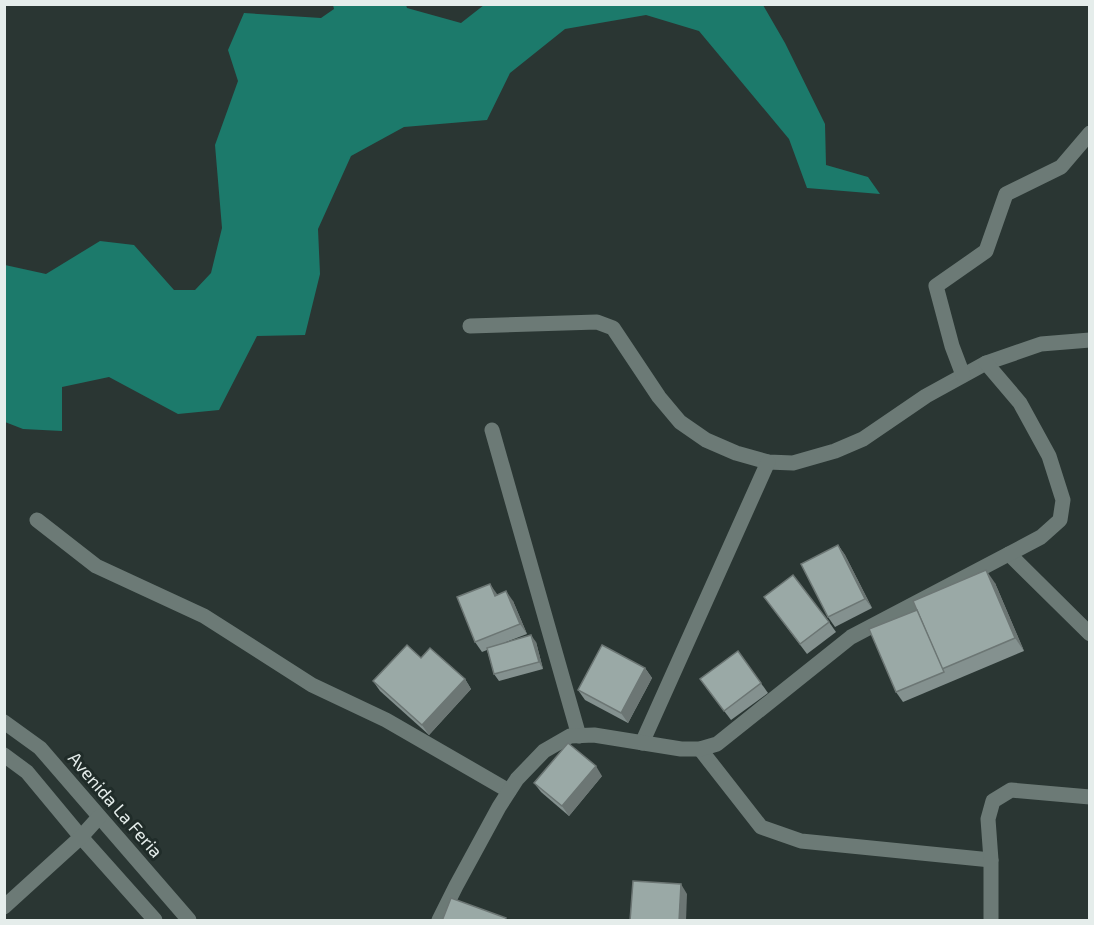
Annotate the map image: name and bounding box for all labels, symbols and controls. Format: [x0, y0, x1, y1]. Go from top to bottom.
street label: Avenida La Feria [64, 747, 168, 862]

